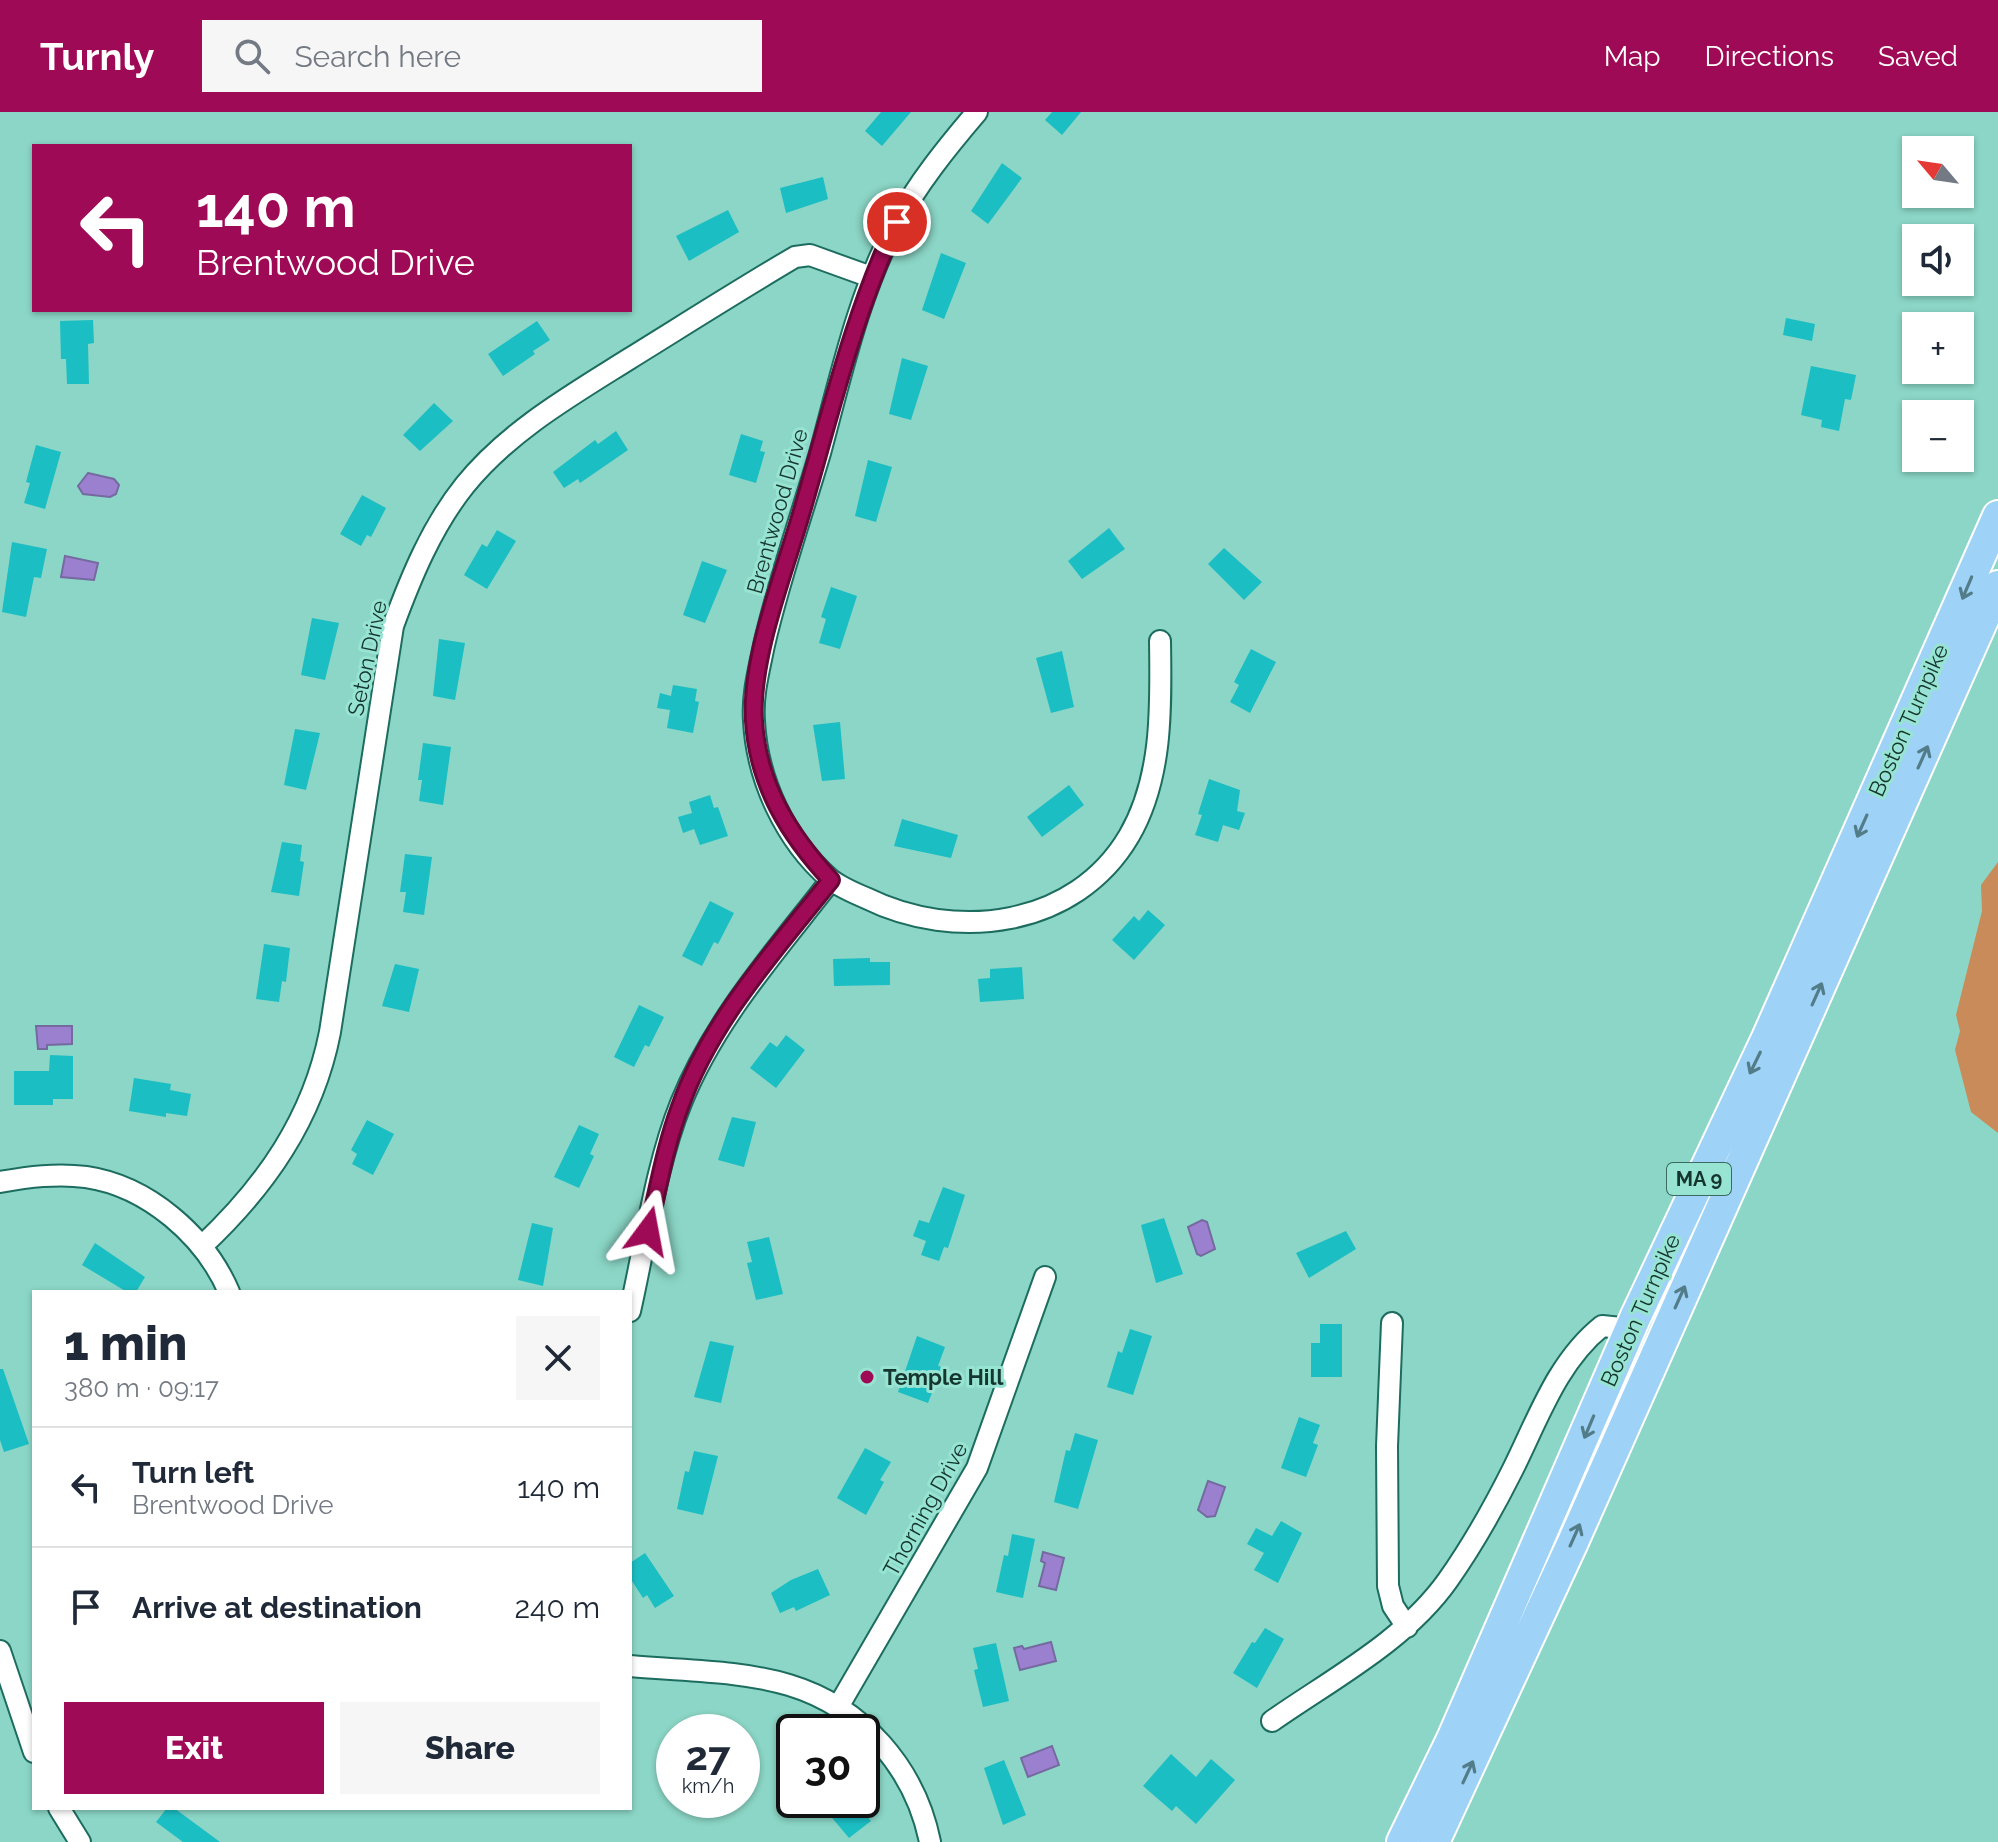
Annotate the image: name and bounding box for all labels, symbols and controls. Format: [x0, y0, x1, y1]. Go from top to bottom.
search box [202, 20, 762, 92]
text: Turnly [40, 34, 154, 79]
icon: search [230, 34, 274, 78]
text: Search here [294, 39, 461, 74]
text: Map [1604, 40, 1661, 73]
text: Directions [1705, 40, 1834, 73]
text: Saved [1878, 40, 1958, 73]
north arrow [1902, 136, 1974, 208]
map controls [1902, 136, 1974, 472]
text: 140 m [196, 174, 356, 240]
icon: left [64, 176, 168, 280]
pin [863, 188, 931, 256]
icon: arrive [875, 200, 919, 244]
button: sound [1902, 224, 1974, 296]
text: Brentwood Drive [196, 241, 475, 283]
button: + [1902, 312, 1974, 384]
button: − [1902, 400, 1974, 472]
street label: Brentwood Drive [741, 425, 813, 597]
one-way arrow [1958, 575, 1973, 600]
street label: Seton Drive [342, 598, 392, 718]
street label: Boston Turnpike [1863, 640, 1953, 800]
one-way arrow [1916, 745, 1931, 770]
one-way arrow [1853, 813, 1868, 837]
one-way arrow [1810, 983, 1825, 1007]
one-way arrow [1747, 1050, 1762, 1074]
road number: MA 9 [1667, 1163, 1731, 1195]
position arrow [606, 1189, 690, 1273]
street label: Boston Turnpike [1595, 1230, 1685, 1390]
one-way arrow [1673, 1285, 1688, 1310]
text: 1 min [64, 1315, 187, 1371]
button: close [516, 1316, 600, 1400]
place label: Temple Hill [883, 1364, 1004, 1390]
marker: Temple Hill [858, 1368, 876, 1386]
text: 380 m · 09:17 [64, 1373, 219, 1403]
one-way arrow [1581, 1414, 1595, 1438]
street label: Thorning Drive [877, 1437, 973, 1581]
text: Turn left [132, 1455, 254, 1490]
icon: left [64, 1465, 108, 1509]
text: 140 m [517, 1470, 600, 1505]
text: Brentwood Drive [132, 1490, 333, 1520]
one-way arrow [1569, 1523, 1584, 1548]
icon: arrive [64, 1585, 108, 1629]
text: Arrive at destination [132, 1590, 422, 1625]
text: 240 m [514, 1590, 600, 1625]
button: Exit [64, 1702, 324, 1794]
button: Share [340, 1702, 600, 1794]
speed limit sign: 30 [776, 1714, 880, 1818]
text: 27 [685, 1732, 730, 1779]
one-way arrow [1461, 1760, 1476, 1784]
text: km/h [682, 1774, 734, 1798]

